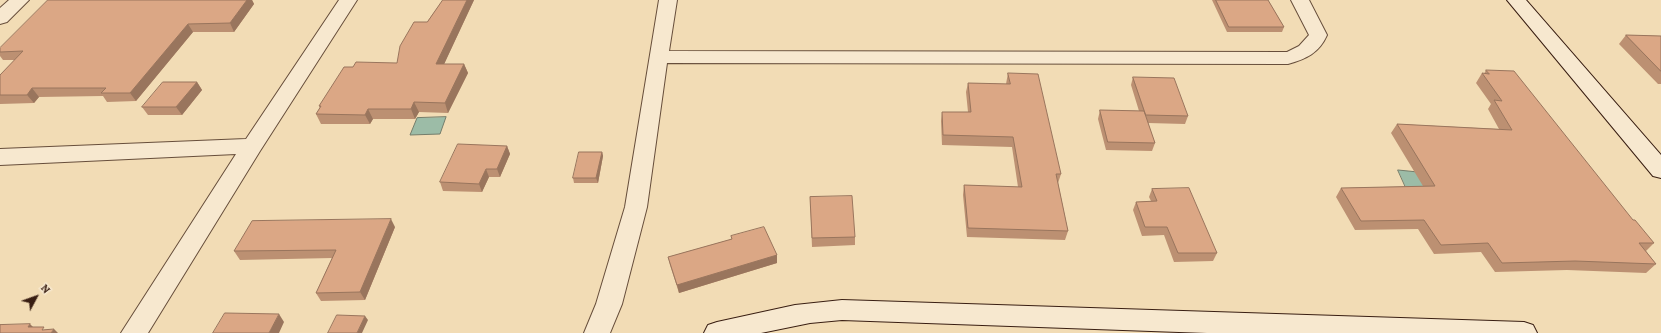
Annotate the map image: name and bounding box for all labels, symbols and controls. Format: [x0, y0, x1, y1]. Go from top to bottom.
north arrow [16, 277, 56, 317]
text: N [37, 281, 54, 297]

